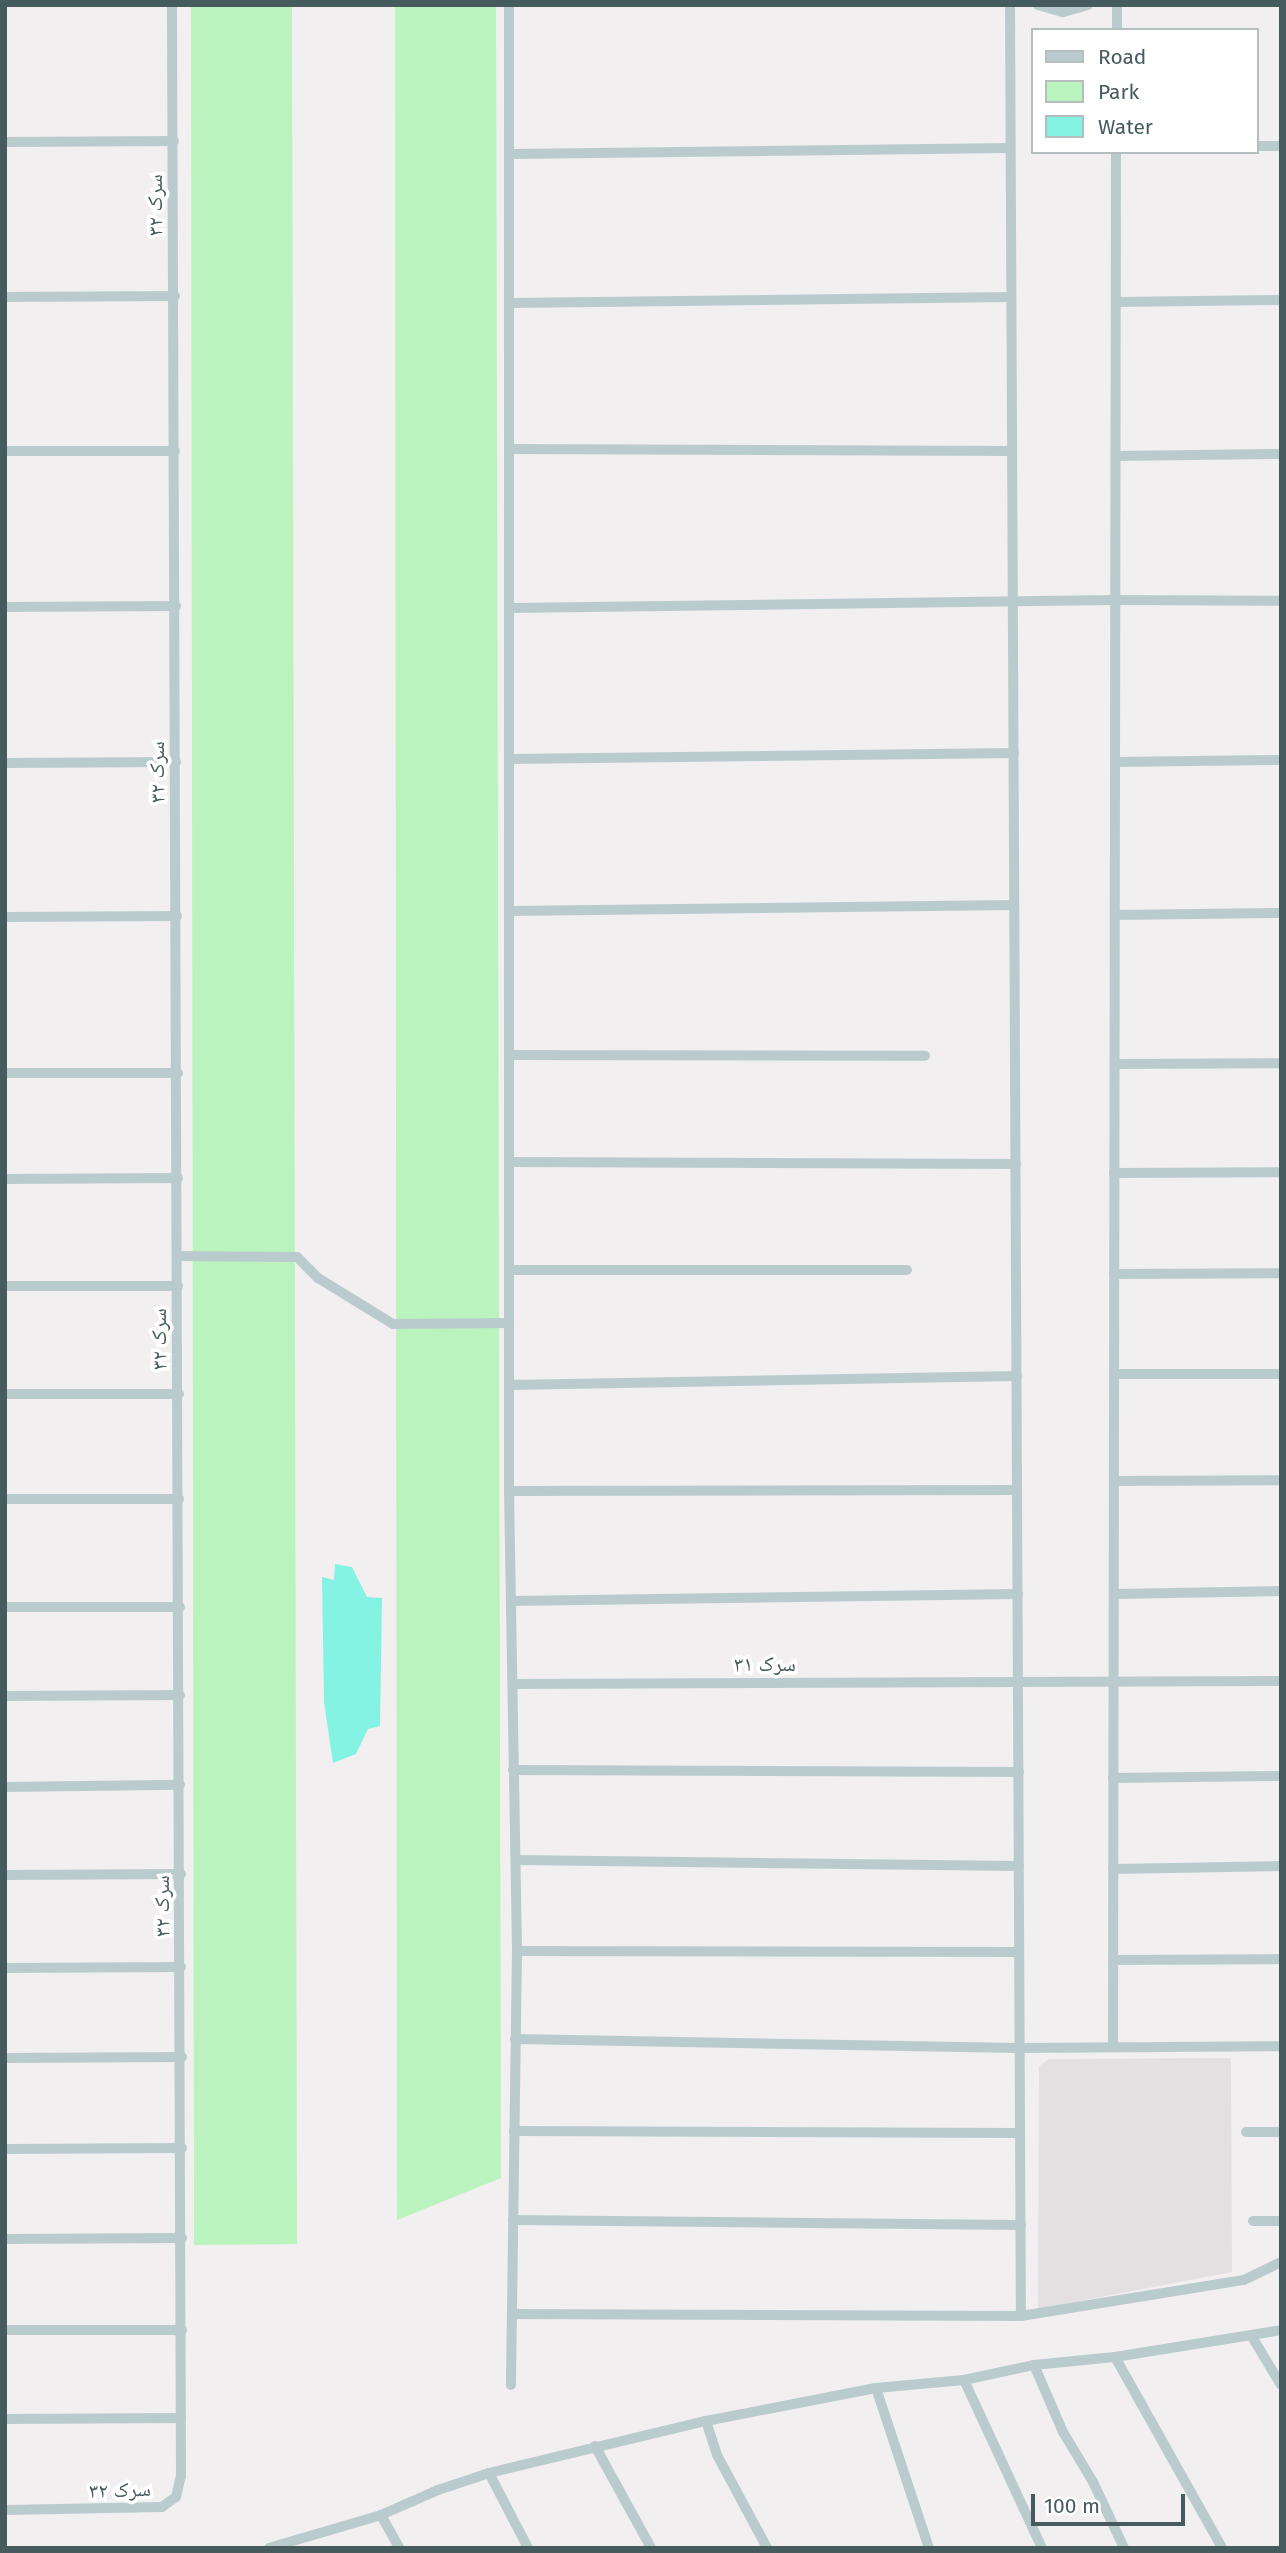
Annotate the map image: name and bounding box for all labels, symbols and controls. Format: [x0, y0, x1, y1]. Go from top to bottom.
legend [1030, 28, 1258, 154]
text: Road [1098, 44, 1146, 70]
text: Park [1098, 79, 1139, 105]
text: Water [1098, 114, 1153, 140]
street label: سرک ۳۲ [142, 174, 168, 236]
street label: سرک ۳۲ [144, 741, 170, 803]
street label: سرک ۳۲ [146, 1308, 172, 1370]
street label: سرک ۳۱ [734, 1651, 796, 1677]
street label: سرک ۳۲ [149, 1875, 175, 1937]
street label: سرک ۳۲ [89, 2476, 151, 2504]
scale bar [1034, 2480, 1188, 2524]
text: 100 m [1044, 2493, 1100, 2519]

